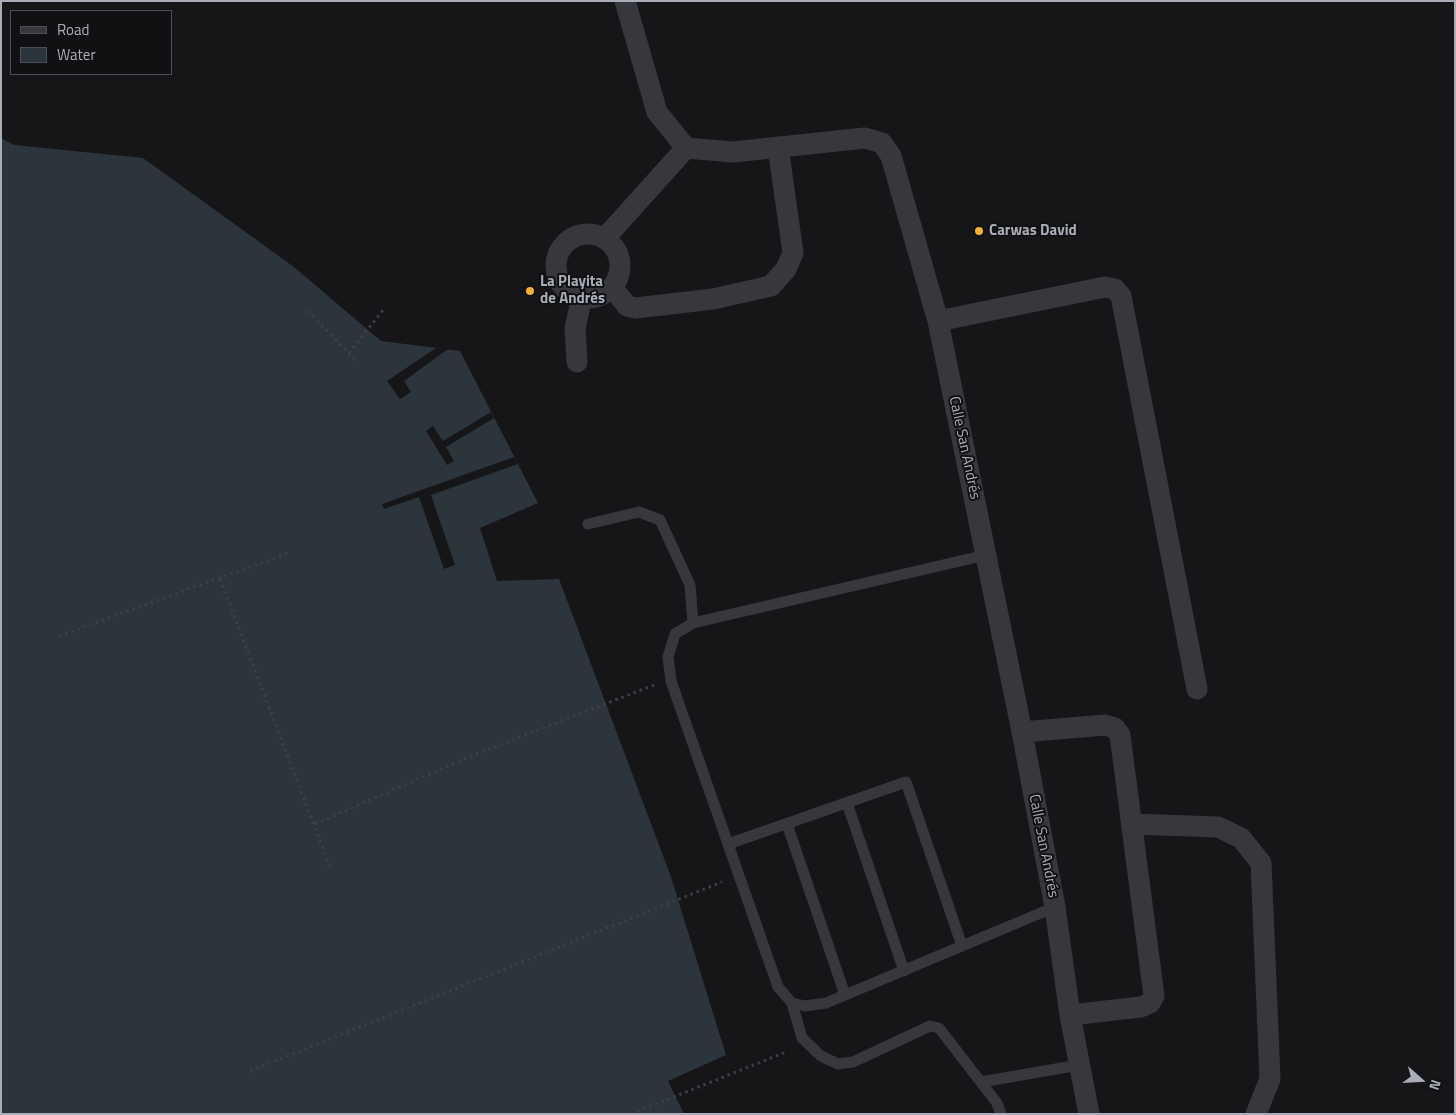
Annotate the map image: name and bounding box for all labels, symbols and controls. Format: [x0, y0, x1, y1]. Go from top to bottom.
legend [10, 10, 172, 75]
text: Road [57, 18, 89, 41]
text: Water [57, 43, 96, 66]
place label: Carwas David [989, 222, 1077, 240]
marker: Carwas David [973, 225, 985, 237]
place label: La Playita de Andrés [540, 273, 605, 308]
marker: La Playita de Andrés [524, 285, 536, 297]
street label: Calle San Andrés [944, 395, 984, 501]
street label: Calle San Andrés [1024, 793, 1062, 899]
north arrow [1396, 1055, 1446, 1105]
text: N [1424, 1077, 1447, 1093]

